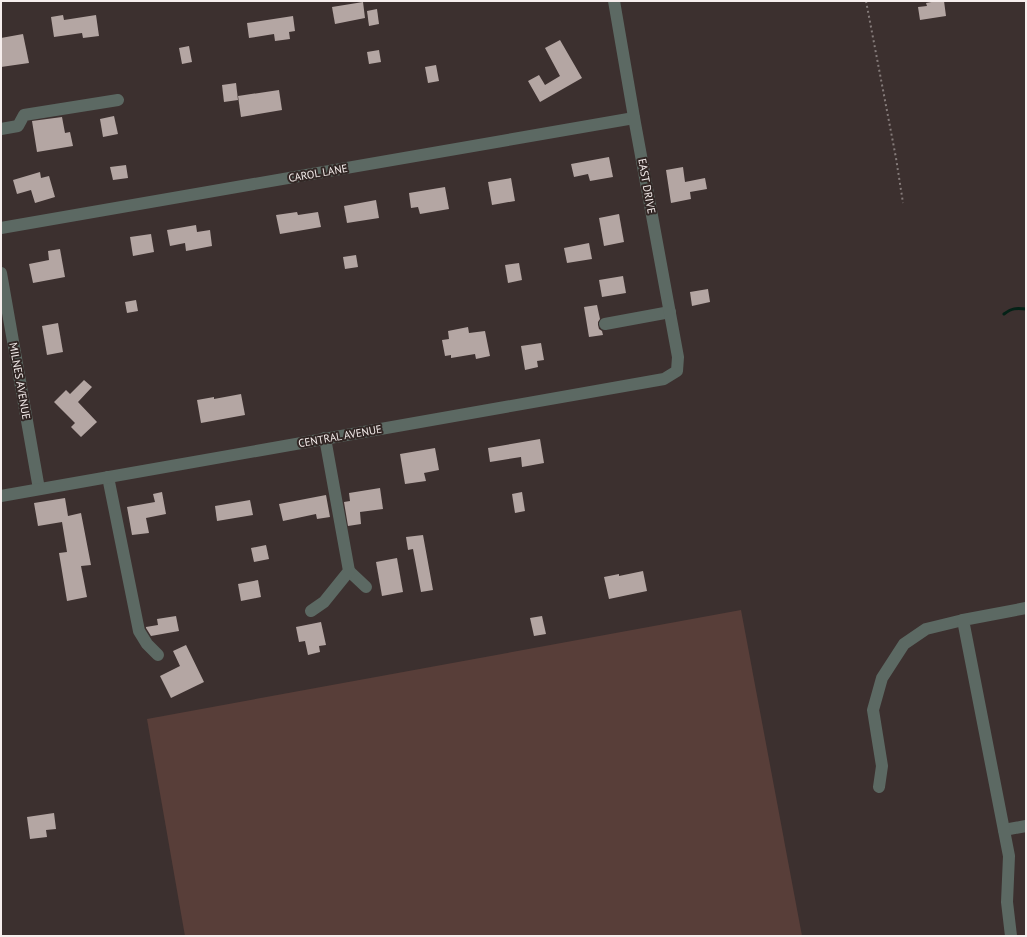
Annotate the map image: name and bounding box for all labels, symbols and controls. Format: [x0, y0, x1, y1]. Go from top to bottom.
street label: EAST DRIVE [635, 157, 659, 215]
street label: CAROL LANE [287, 161, 349, 185]
street label: MILNES AVENUE [6, 341, 34, 421]
street label: CENTRAL AVENUE [297, 422, 383, 450]

